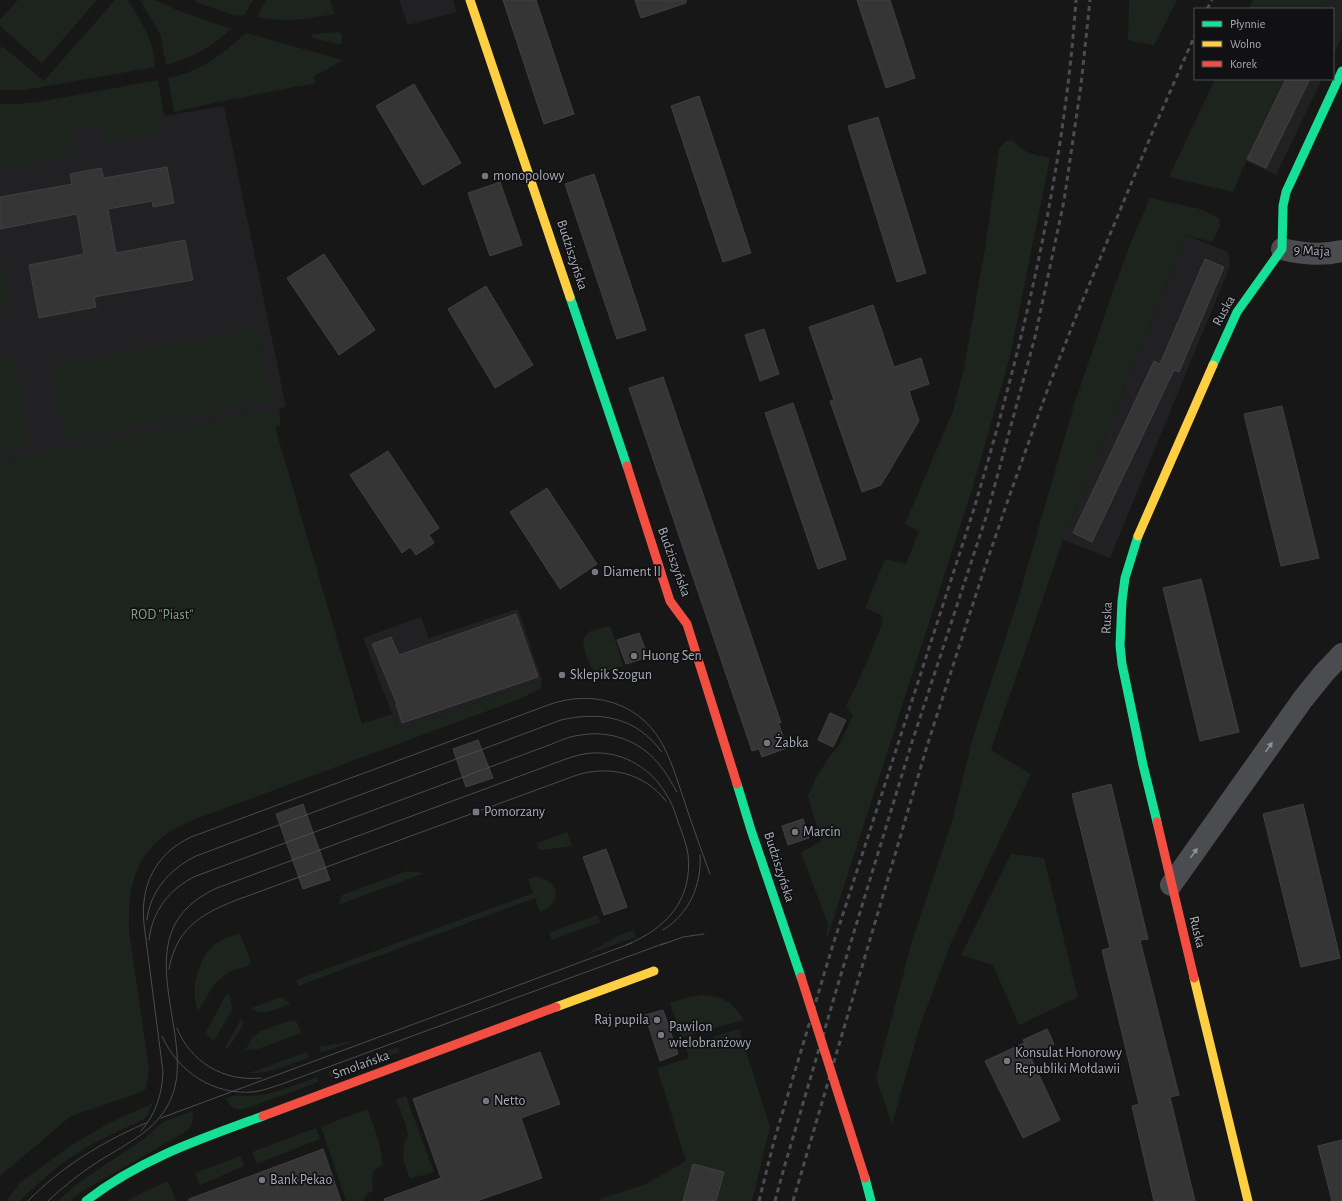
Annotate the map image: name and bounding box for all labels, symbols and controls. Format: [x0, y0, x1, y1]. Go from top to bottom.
legend [1194, 8, 1334, 80]
text: Płynnie [1230, 18, 1265, 31]
text: Wolno [1230, 38, 1261, 50]
text: Korek [1230, 58, 1257, 70]
place label: monopolowy [493, 169, 565, 183]
marker: monopolowy [480, 171, 490, 181]
street label: Budziszyńska [554, 218, 590, 292]
street label: 9 Maja [1293, 243, 1331, 259]
street label: Ruska [1210, 293, 1238, 329]
street label: Budziszyńska [655, 525, 693, 599]
place label: Diament II [603, 565, 661, 579]
marker: Diament II [590, 567, 600, 577]
street label: Ruska [1099, 601, 1115, 635]
park label: ROD "Piast" [131, 608, 193, 622]
place label: Huong Sen [642, 649, 702, 663]
marker: Huong Sen [629, 651, 639, 661]
place label: Sklepik Szogun [570, 668, 652, 682]
marker: Sklepik Szogun [557, 670, 567, 680]
place label: Żabka [775, 733, 809, 750]
marker: Żabka [762, 738, 772, 748]
one-way arrow [1265, 742, 1273, 752]
place label: Pomorzany [484, 805, 545, 819]
marker: Pomorzany [471, 807, 481, 817]
place label: Marcin [803, 825, 841, 839]
marker: Marcin [790, 827, 800, 837]
street label: Budziszyńska [761, 830, 797, 904]
one-way arrow [1190, 848, 1198, 858]
street label: Ruska [1186, 915, 1208, 950]
place label: Raj pupila [594, 1013, 650, 1027]
marker: Raj pupila [652, 1015, 662, 1025]
place label: Pawilon wielobranżowy [669, 1020, 751, 1050]
marker: Pawilon wielobranżowy [656, 1030, 666, 1040]
place label: Konsulat Honorowy Republiki Mołdawii [1015, 1046, 1122, 1076]
street label: Smolańska [331, 1048, 392, 1082]
marker: Konsulat Honorowy Republiki Mołdawii [1002, 1056, 1012, 1066]
place label: Netto [494, 1094, 525, 1108]
marker: Netto [481, 1096, 491, 1106]
place label: Bank Pekao [270, 1173, 332, 1187]
marker: Bank Pekao [257, 1175, 267, 1185]

